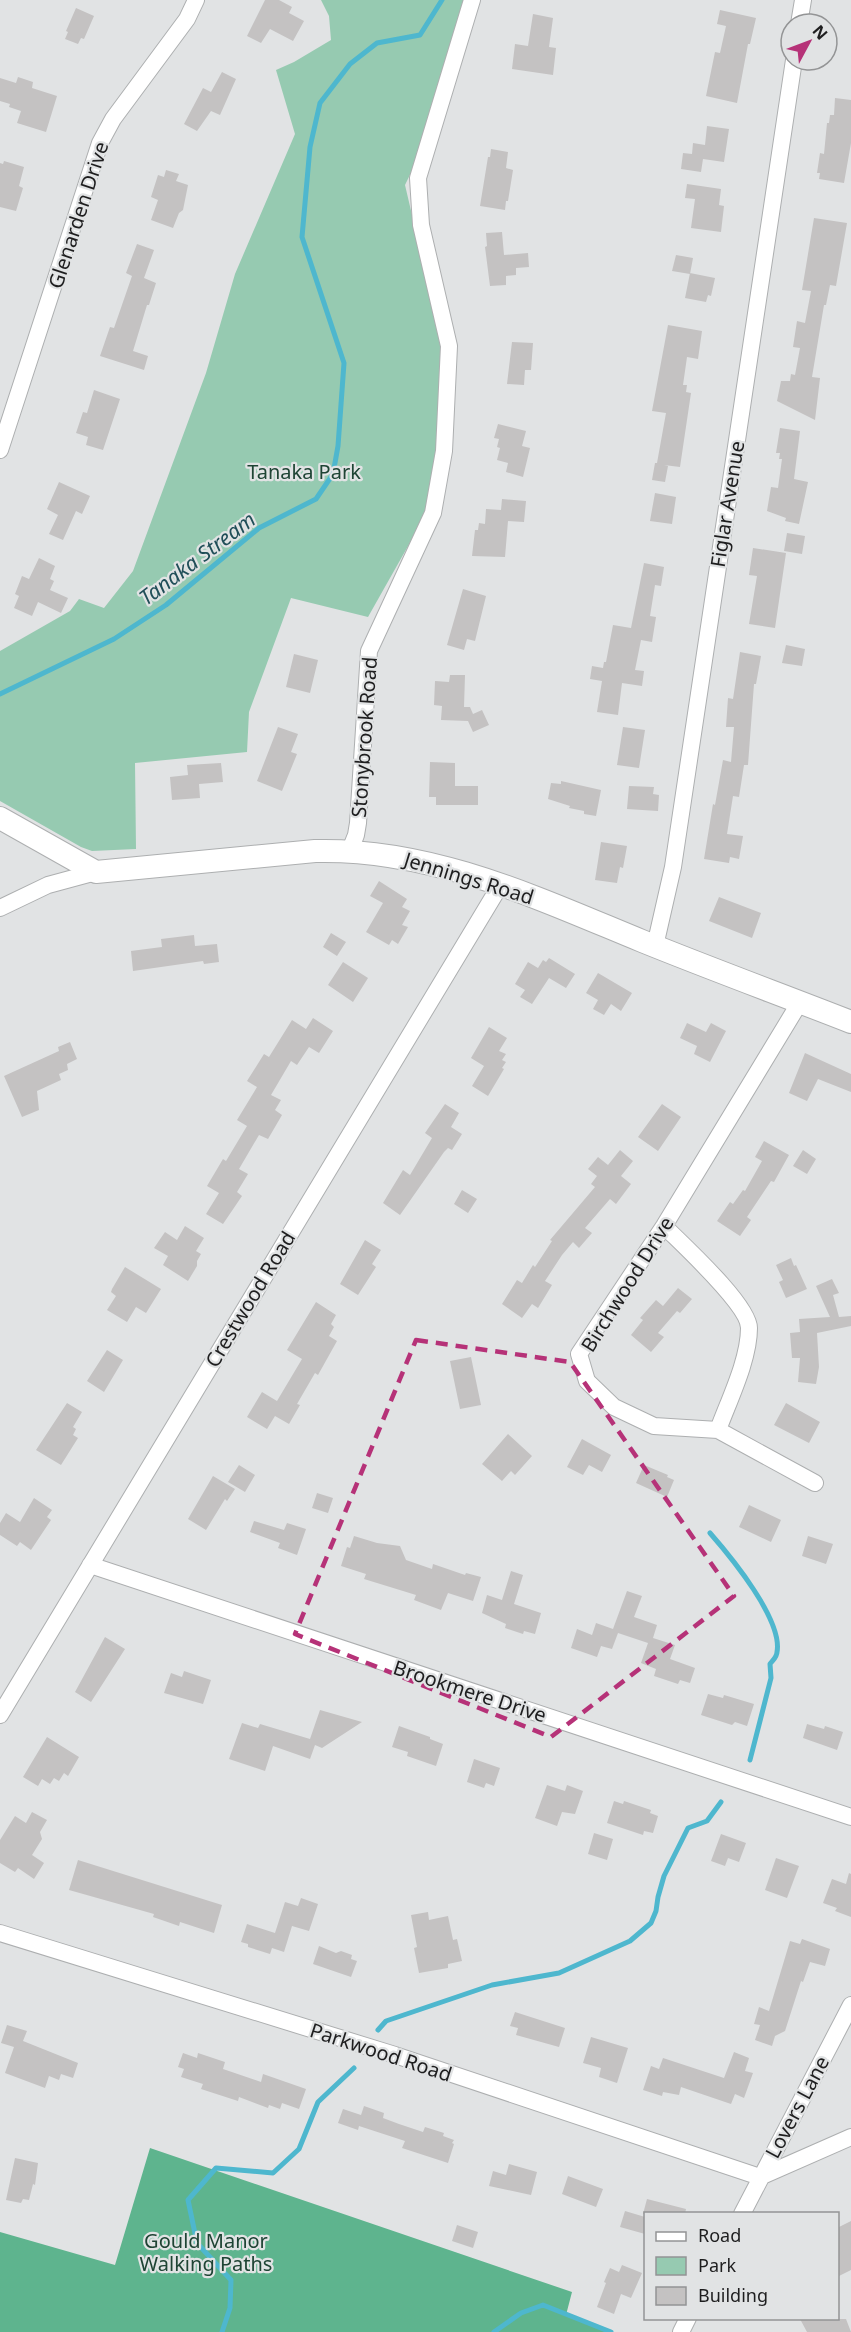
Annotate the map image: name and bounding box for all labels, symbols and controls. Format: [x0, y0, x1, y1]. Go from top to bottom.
north arrow [779, 12, 839, 72]
text: N [808, 20, 833, 44]
street label: Glenarden Drive [42, 138, 114, 292]
street label: Figlar Avenue [704, 439, 750, 569]
park label: Tanaka Park [247, 458, 361, 485]
water label: Tanaka Stream [133, 505, 261, 611]
street label: Stonybrook Road [345, 656, 383, 818]
street label: Jennings Road [399, 845, 537, 911]
street label: Birchwood Drive [575, 1211, 679, 1357]
street label: Crestwood Road [199, 1226, 301, 1372]
street label: Brookmere Drive [390, 1654, 550, 1728]
street label: Parkwood Road [307, 2016, 455, 2088]
street label: Lovers Lane [759, 2051, 835, 2163]
legend [644, 2212, 839, 2320]
text: Road [698, 2223, 741, 2247]
park label: Gould Manor Walking Paths [140, 2227, 272, 2277]
text: Park [698, 2253, 736, 2277]
text: Building [698, 2283, 768, 2307]

